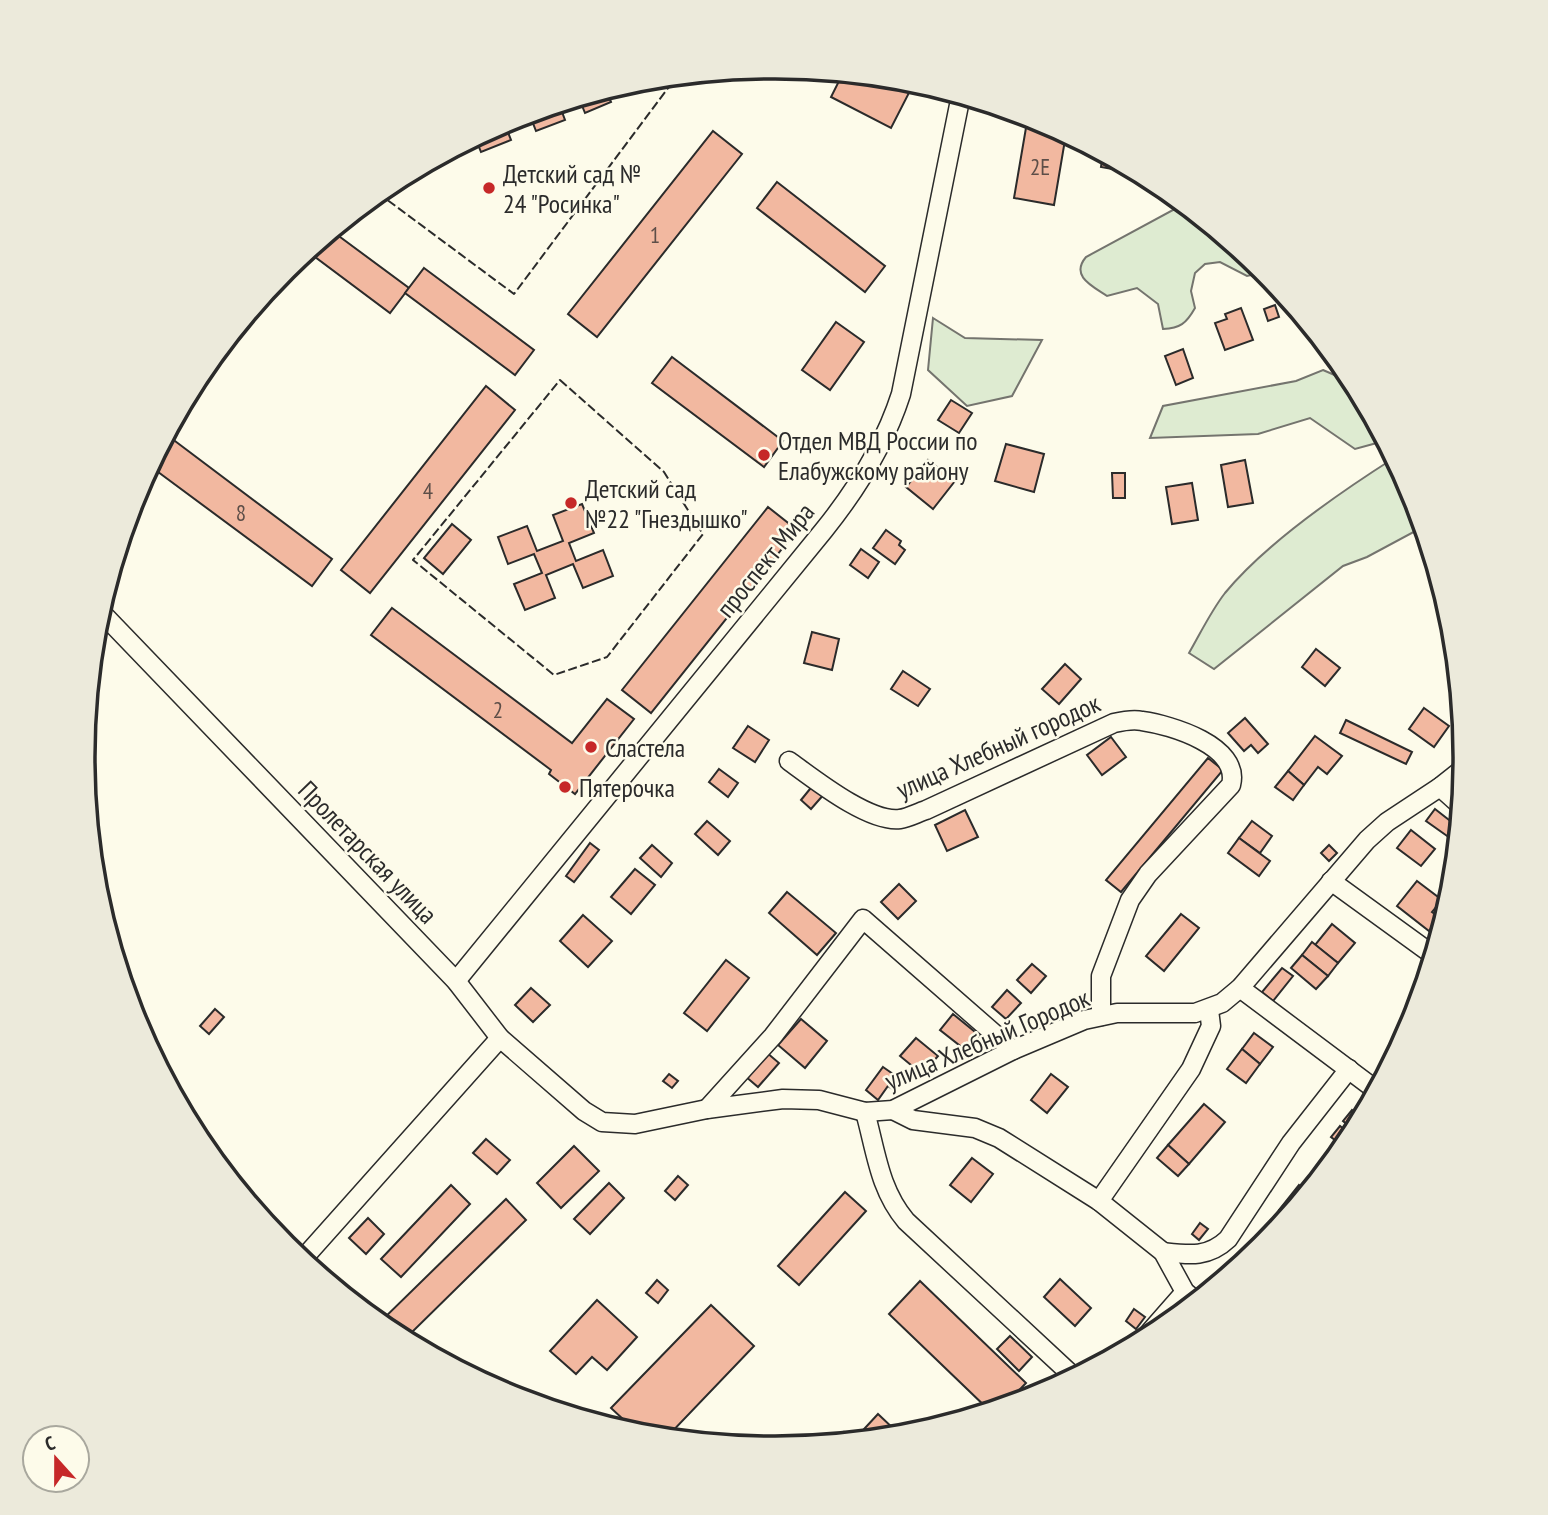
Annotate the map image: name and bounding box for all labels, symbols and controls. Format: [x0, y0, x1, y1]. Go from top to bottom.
house number: 2Е [1030, 152, 1050, 181]
place label: Детский сад № 24 "Росинка" [503, 157, 641, 220]
marker: Детский сад № 24 "Росинка" [481, 180, 497, 196]
house number: 1 [650, 220, 660, 249]
place label: Отдел МВД России по Елабужскому району [778, 424, 977, 487]
marker: Отдел МВД России по Елабужскому району [756, 447, 772, 463]
place label: Детский сад №22 "Гнездышко" [585, 472, 748, 535]
house number: 4 [423, 476, 433, 505]
marker: Детский сад №22 "Гнездышко" [563, 495, 579, 511]
street label: проспект Мира [709, 496, 821, 624]
house number: 8 [236, 498, 246, 527]
street label: улица Хлебный городок [891, 686, 1105, 806]
house number: 2 [493, 695, 503, 724]
place label: Сластела [605, 731, 685, 764]
marker: Сластела [583, 739, 599, 755]
place label: Пятерочка [579, 771, 675, 804]
street label: Пролетарская улица [292, 774, 444, 930]
marker: Пятерочка [557, 779, 573, 795]
street label: улица Хлебный Городок [880, 981, 1094, 1097]
north arrow [21, 1424, 91, 1494]
text: С [42, 1430, 59, 1456]

